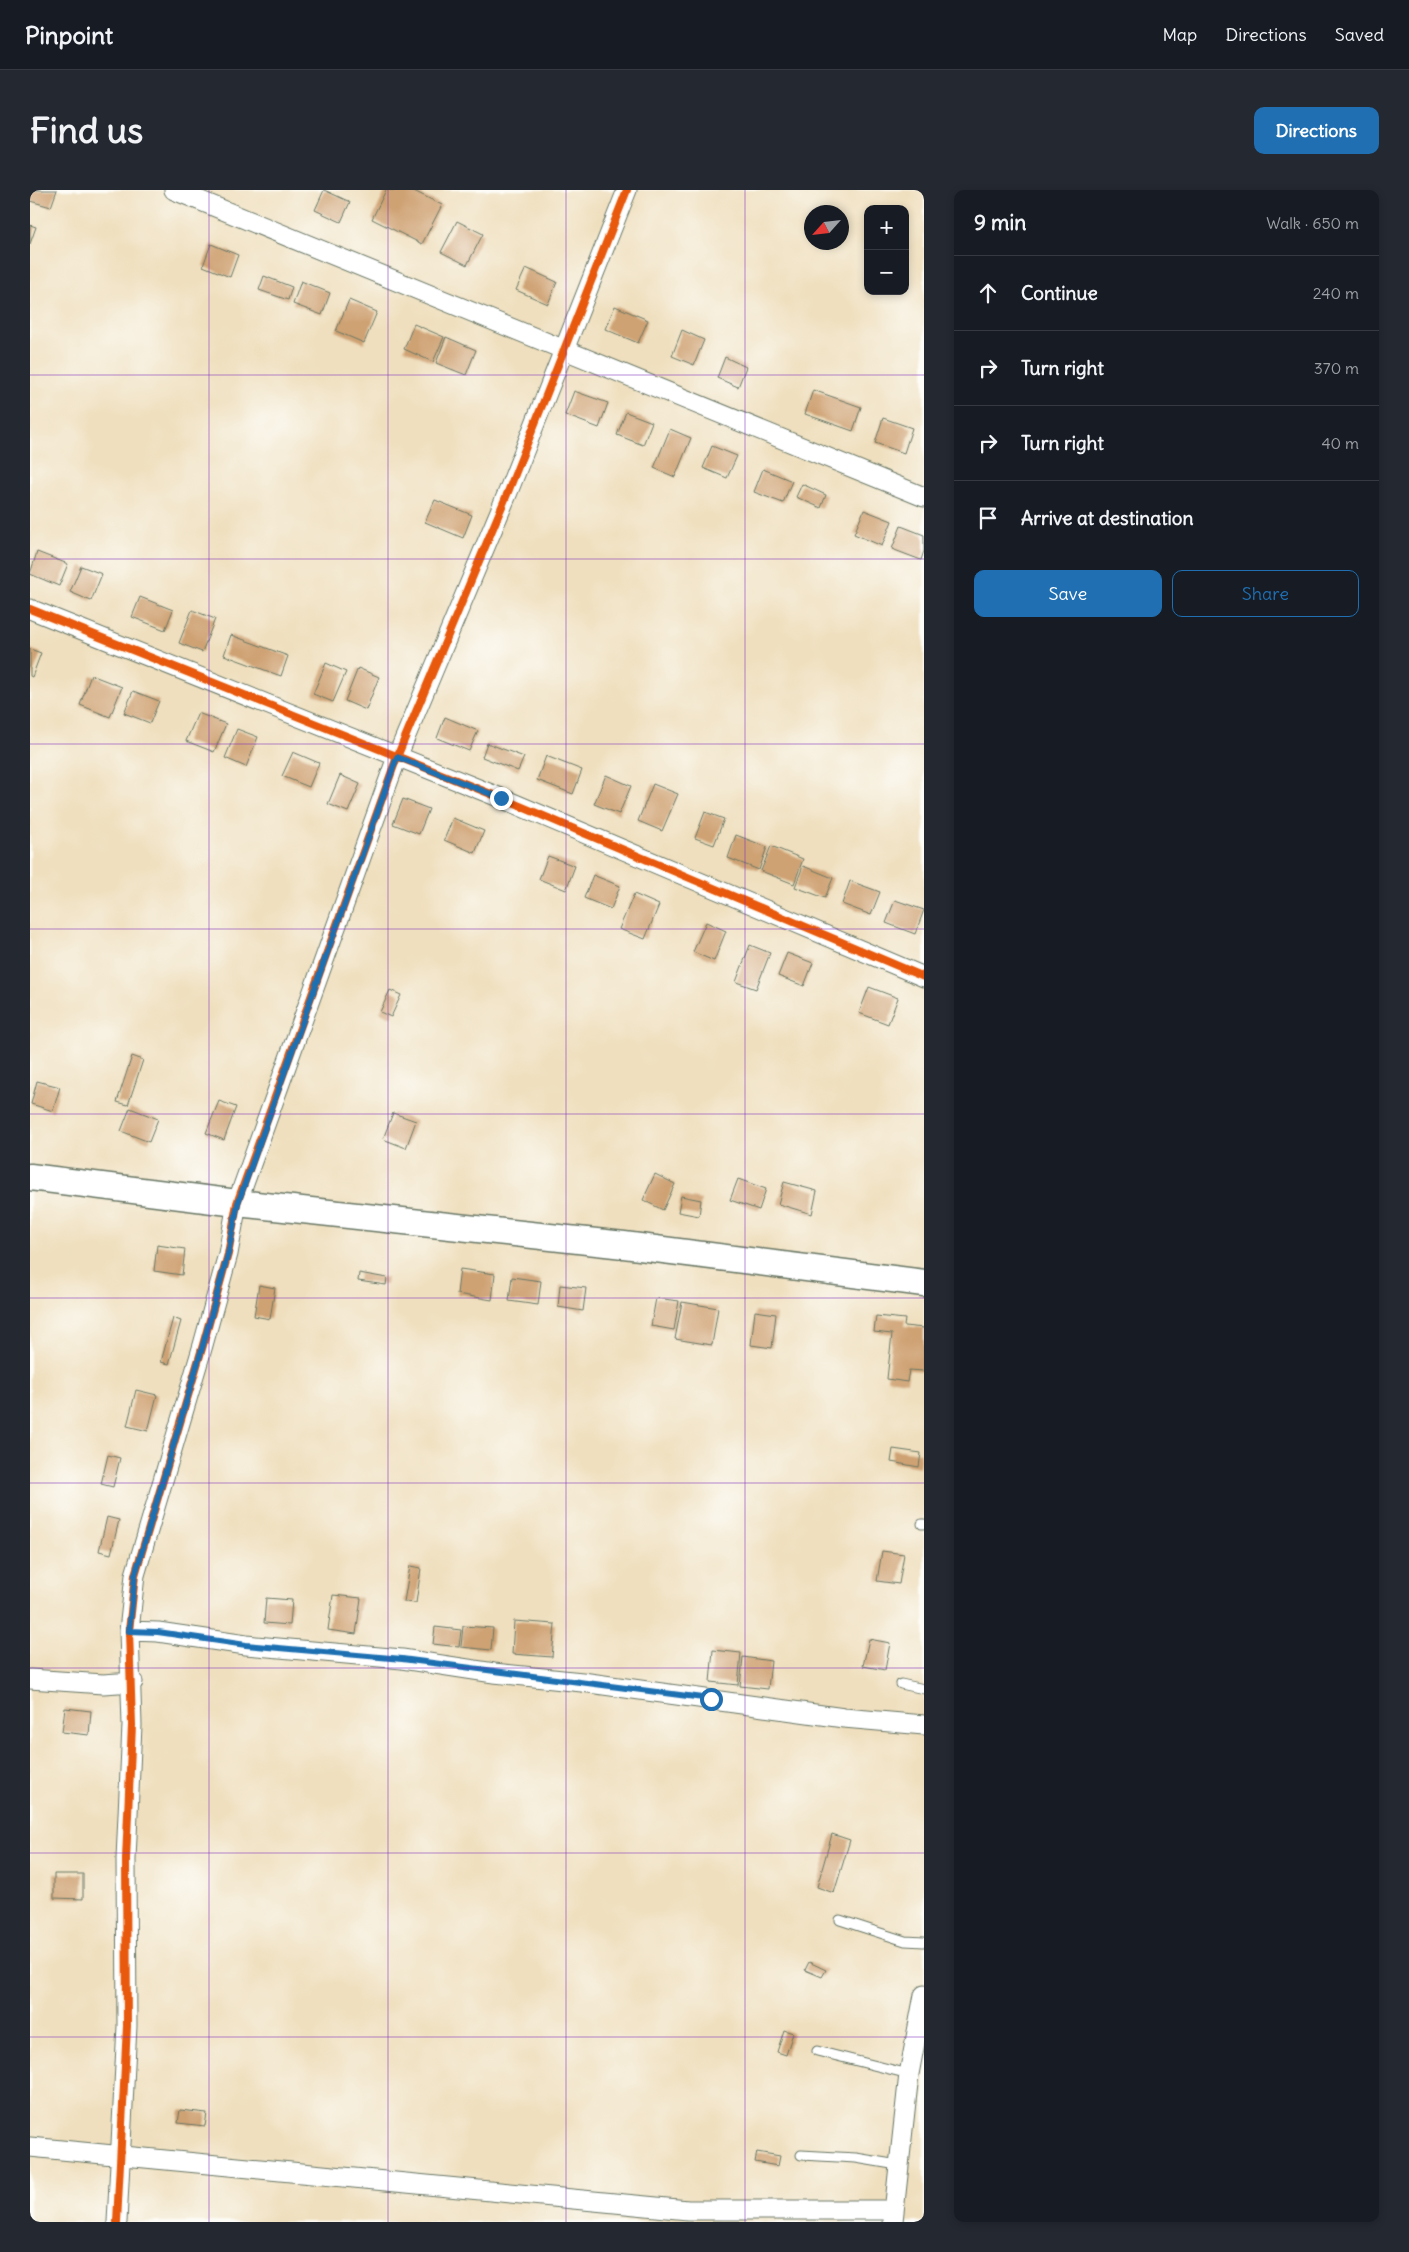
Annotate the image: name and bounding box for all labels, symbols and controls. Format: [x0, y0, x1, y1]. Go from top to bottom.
text: Pinpoint [25, 20, 113, 50]
text: Map [1162, 23, 1197, 46]
text: Directions [1225, 23, 1307, 46]
text: Saved [1335, 23, 1384, 46]
button: Directions [1254, 107, 1379, 154]
text: Find us [30, 108, 143, 152]
north arrow [804, 205, 849, 250]
map controls [864, 205, 909, 295]
button: + [864, 205, 909, 250]
text: 9 min [974, 209, 1026, 236]
text: Walk · 650 m [1266, 213, 1359, 233]
button: − [864, 250, 909, 295]
icon: ahead [974, 279, 1002, 307]
text: Continue [1021, 281, 1098, 305]
text: 240 m [1313, 283, 1359, 303]
icon: right [974, 354, 1002, 382]
text: Turn right [1021, 356, 1104, 380]
text: 370 m [1314, 358, 1359, 378]
icon: right [974, 429, 1002, 457]
text: Turn right [1021, 431, 1104, 455]
text: 40 m [1321, 433, 1359, 453]
icon: arrive [974, 504, 1002, 532]
text: Arrive at destination [1021, 506, 1194, 530]
button: Save [974, 570, 1162, 617]
button: Share [1172, 570, 1359, 617]
route end [490, 787, 513, 810]
route start [700, 1688, 723, 1711]

